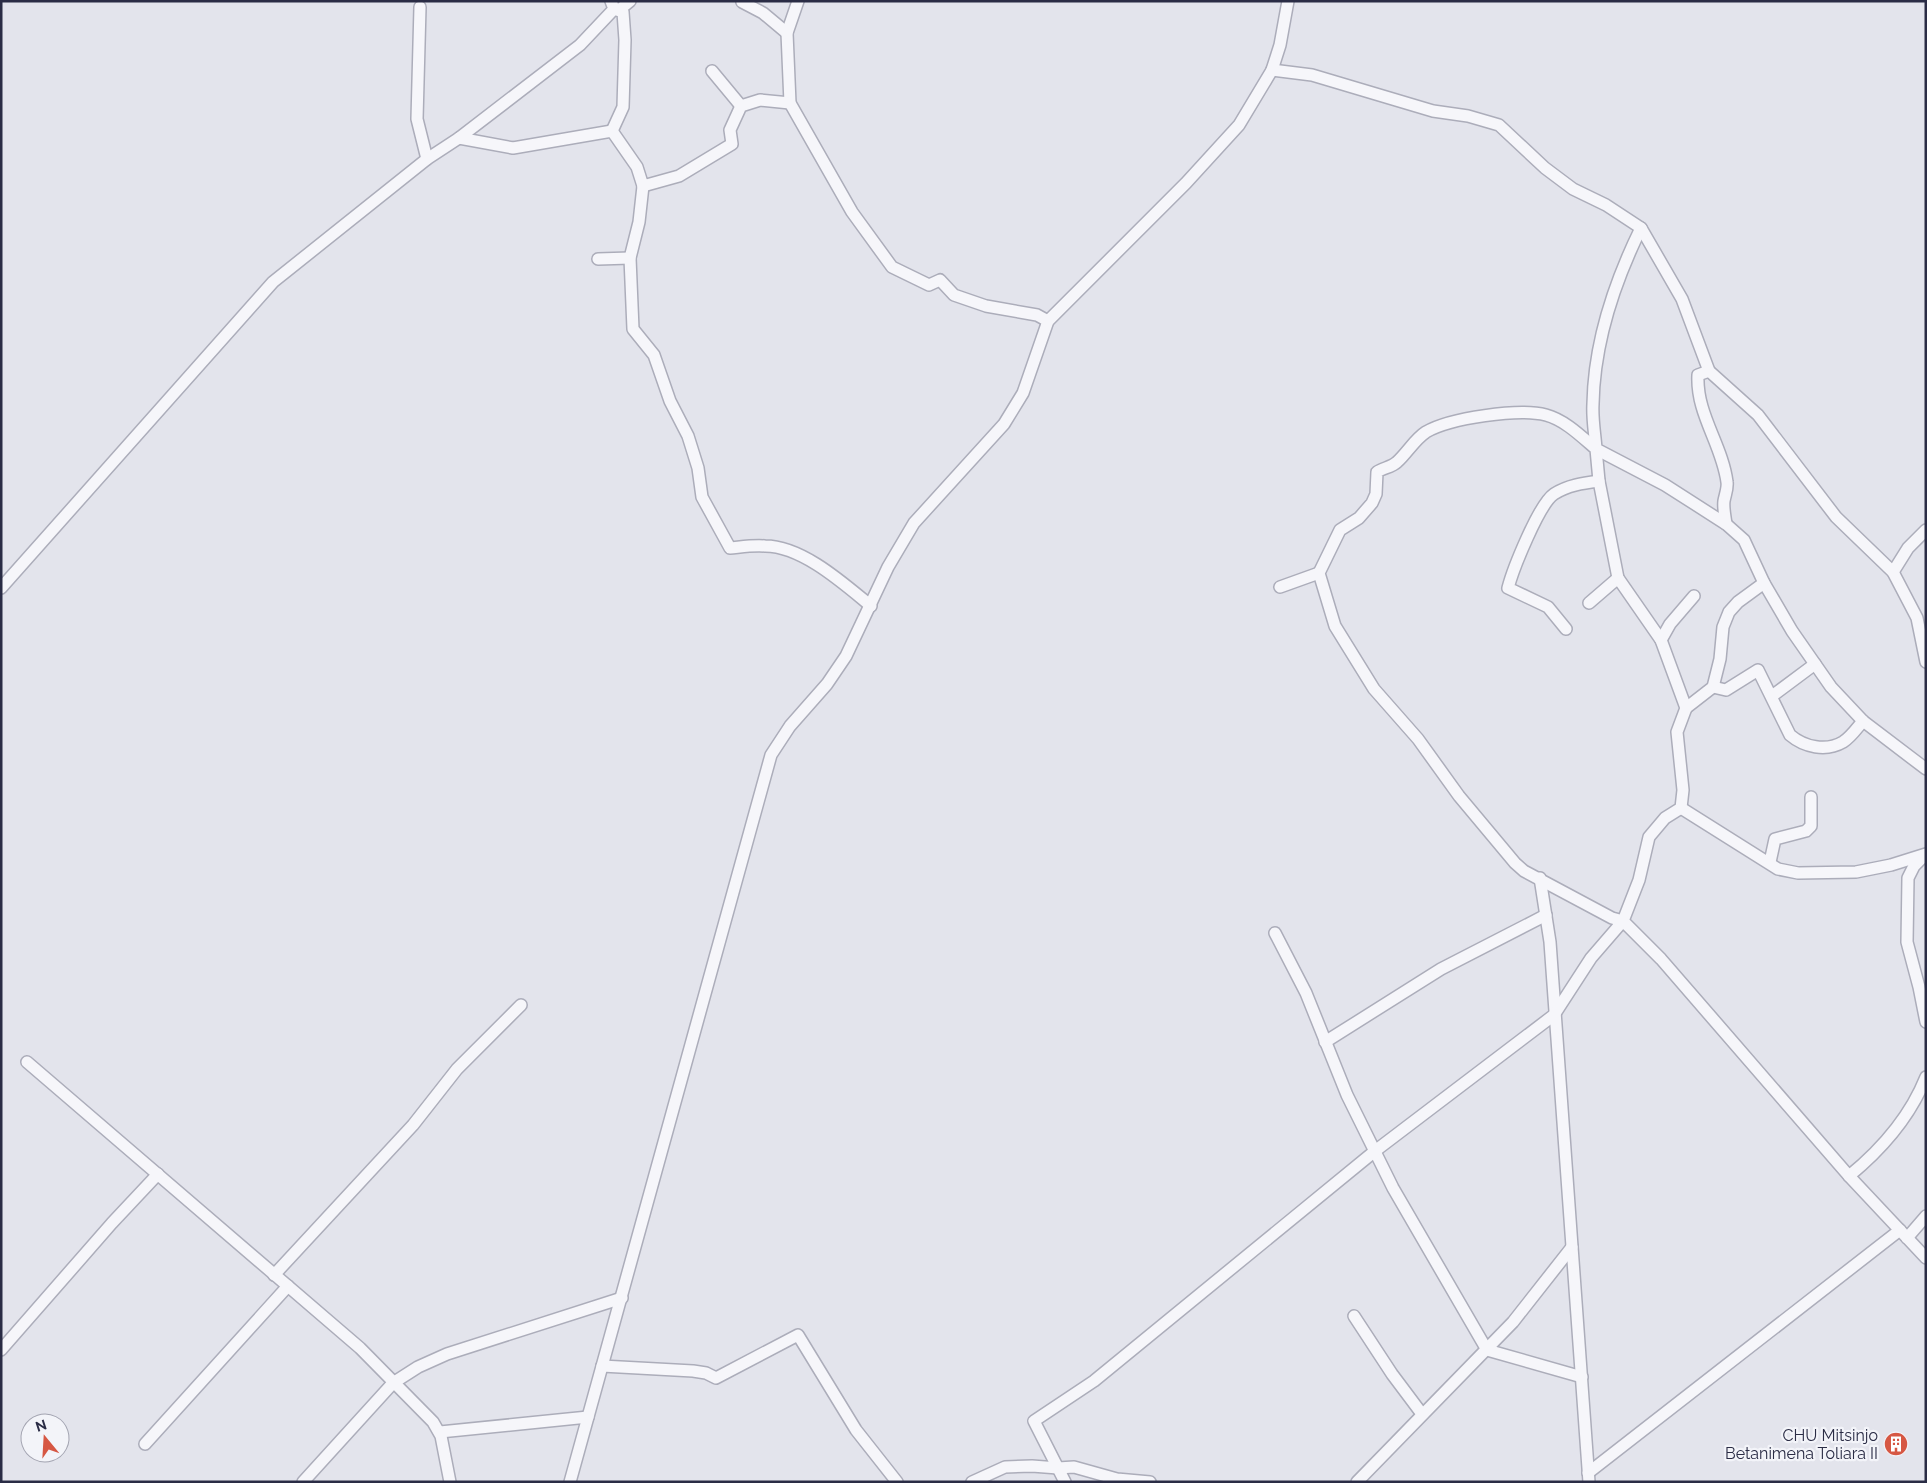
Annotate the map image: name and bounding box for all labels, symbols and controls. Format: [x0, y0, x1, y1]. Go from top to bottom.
north arrow [20, 1413, 70, 1463]
text: N [33, 1416, 49, 1435]
place label: CHU Mitsinjo Betanimena Toliara II [1725, 1426, 1878, 1463]
building icon: CHU Mitsinjo Betanimena Toliara II [1883, 1431, 1909, 1457]

